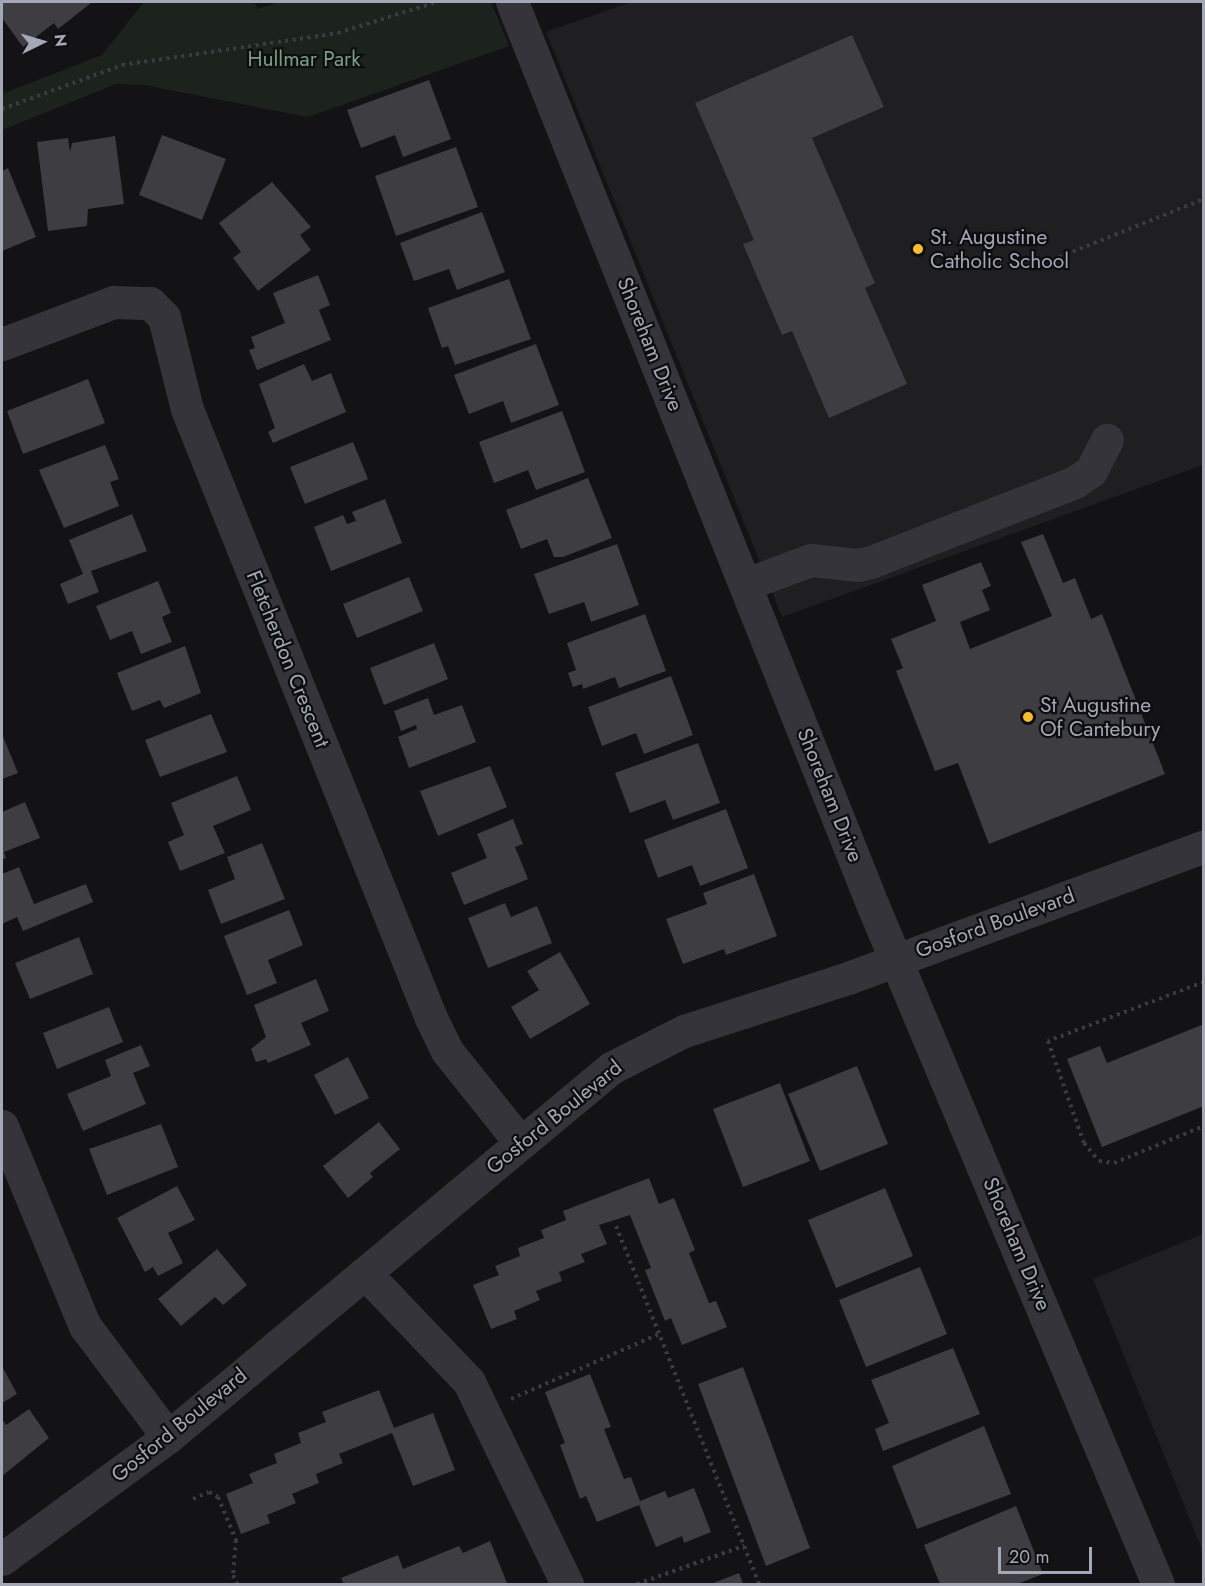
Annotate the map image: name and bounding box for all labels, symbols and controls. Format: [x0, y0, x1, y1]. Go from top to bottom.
north arrow [12, 12, 72, 72]
text: N [48, 33, 72, 48]
park label: Hullmar Park [247, 46, 361, 72]
place label: St. Augustine Catholic School [930, 224, 1069, 274]
marker: St. Augustine Catholic School [911, 242, 925, 256]
street label: Shoreham Drive [612, 273, 688, 415]
street label: Fletcherdon Crescent [241, 567, 335, 751]
place label: St Augustine Of Cantebury [1040, 692, 1160, 742]
marker: St Augustine Of Cantebury [1021, 710, 1035, 724]
street label: Shoreham Drive [792, 724, 868, 866]
street label: Gosford Boulevard [912, 883, 1078, 963]
street label: Gosford Boulevard [481, 1055, 627, 1179]
street label: Shoreham Drive [978, 1174, 1056, 1314]
street label: Gosford Boulevard [106, 1363, 252, 1487]
scale bar [1001, 1535, 1096, 1573]
text: 20 m [1009, 1544, 1049, 1570]

